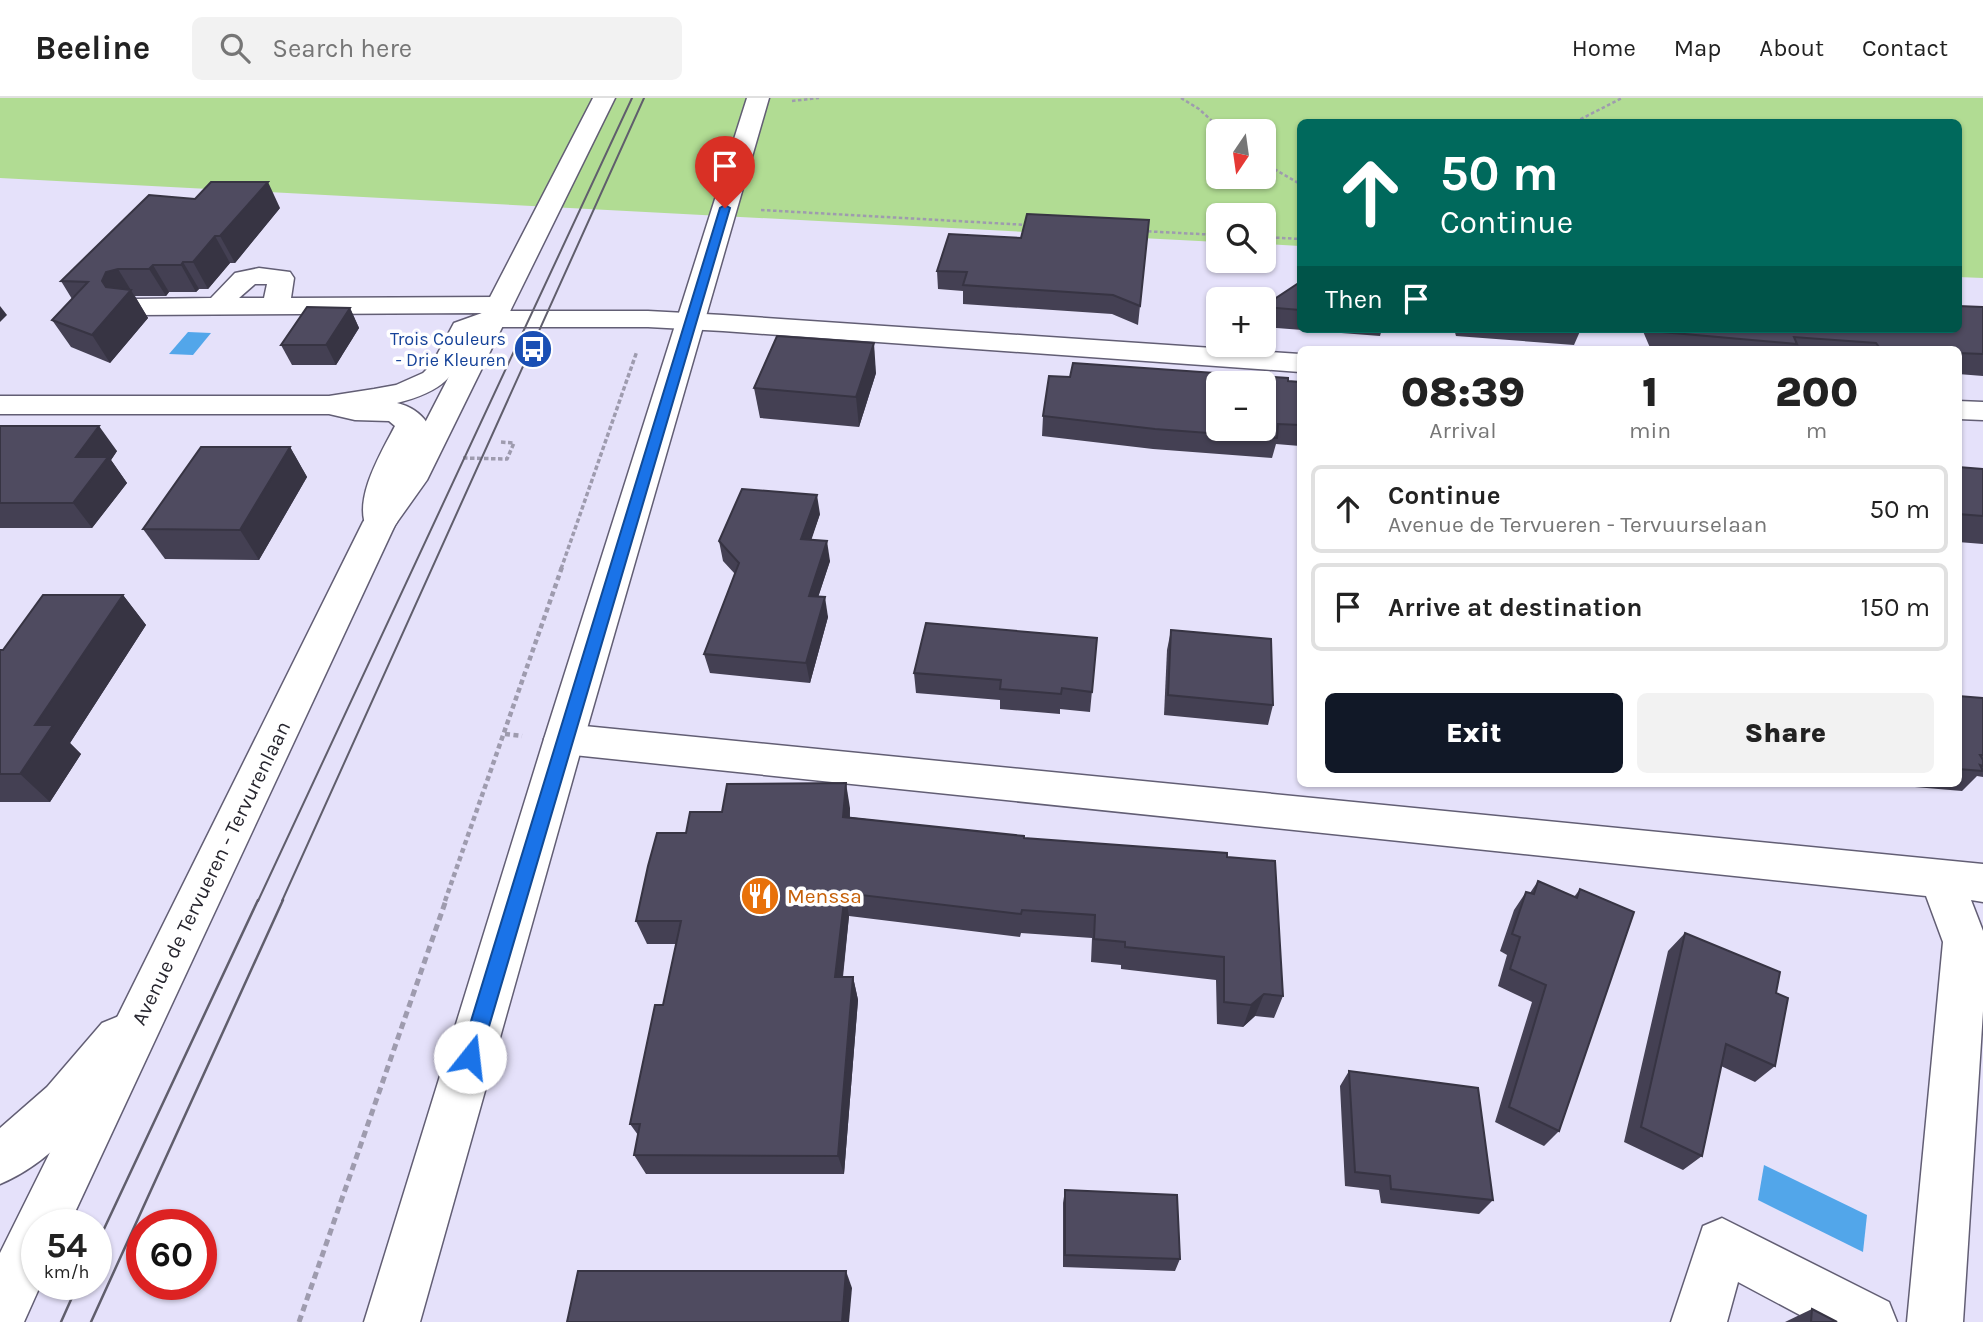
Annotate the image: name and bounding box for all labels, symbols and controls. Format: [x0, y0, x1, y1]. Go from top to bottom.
search box [192, 17, 682, 80]
text: Beeline [35, 29, 150, 67]
icon: search [216, 29, 254, 67]
text: Search here [272, 33, 412, 64]
text: Home [1572, 34, 1636, 62]
text: Map [1674, 34, 1721, 62]
text: About [1759, 34, 1824, 62]
text: Contact [1862, 34, 1948, 62]
north arrow [1206, 119, 1276, 189]
map controls [1206, 119, 1276, 441]
pin [695, 136, 755, 208]
text: 50 m [1440, 145, 1558, 202]
icon: arrive [706, 147, 744, 185]
icon: ahead [1325, 147, 1416, 238]
button: search [1206, 203, 1276, 273]
text: Continue [1440, 204, 1573, 241]
icon: arrive [1397, 280, 1435, 318]
text: Then [1325, 284, 1383, 315]
button: + [1206, 287, 1276, 357]
place label: Trois Couleurs - Drie Kleuren [390, 328, 506, 371]
bus stop icon: Trois Couleurs - Drie Kleuren [512, 328, 554, 370]
text: 08:39 [1401, 367, 1525, 417]
text: 1 [1642, 367, 1658, 417]
text: 200 [1775, 367, 1858, 417]
button: − [1206, 371, 1276, 441]
text: Arrival [1429, 417, 1497, 444]
text: min [1629, 417, 1671, 444]
text: m [1806, 417, 1827, 444]
text: Continue [1388, 480, 1500, 511]
icon: ahead [1329, 490, 1367, 528]
text: 50 m [1869, 494, 1930, 525]
text: Avenue de Tervueren - Tervuurselaan [1388, 511, 1767, 538]
icon: arrive [1329, 588, 1367, 626]
text: Arrive at destination [1388, 592, 1642, 623]
text: 150 m [1861, 592, 1930, 623]
button: Exit [1325, 693, 1623, 773]
button: Share [1637, 693, 1934, 773]
street label: Avenue de Tervueren - Tervurenlaan [127, 717, 295, 1029]
restaurant icon: Menssa [739, 875, 781, 917]
place label: Menssa [787, 884, 862, 908]
position arrow [433, 1020, 507, 1094]
speed limit sign: 60 [126, 1209, 217, 1300]
text: 54 [46, 1225, 87, 1266]
text: km/h [44, 1261, 89, 1283]

